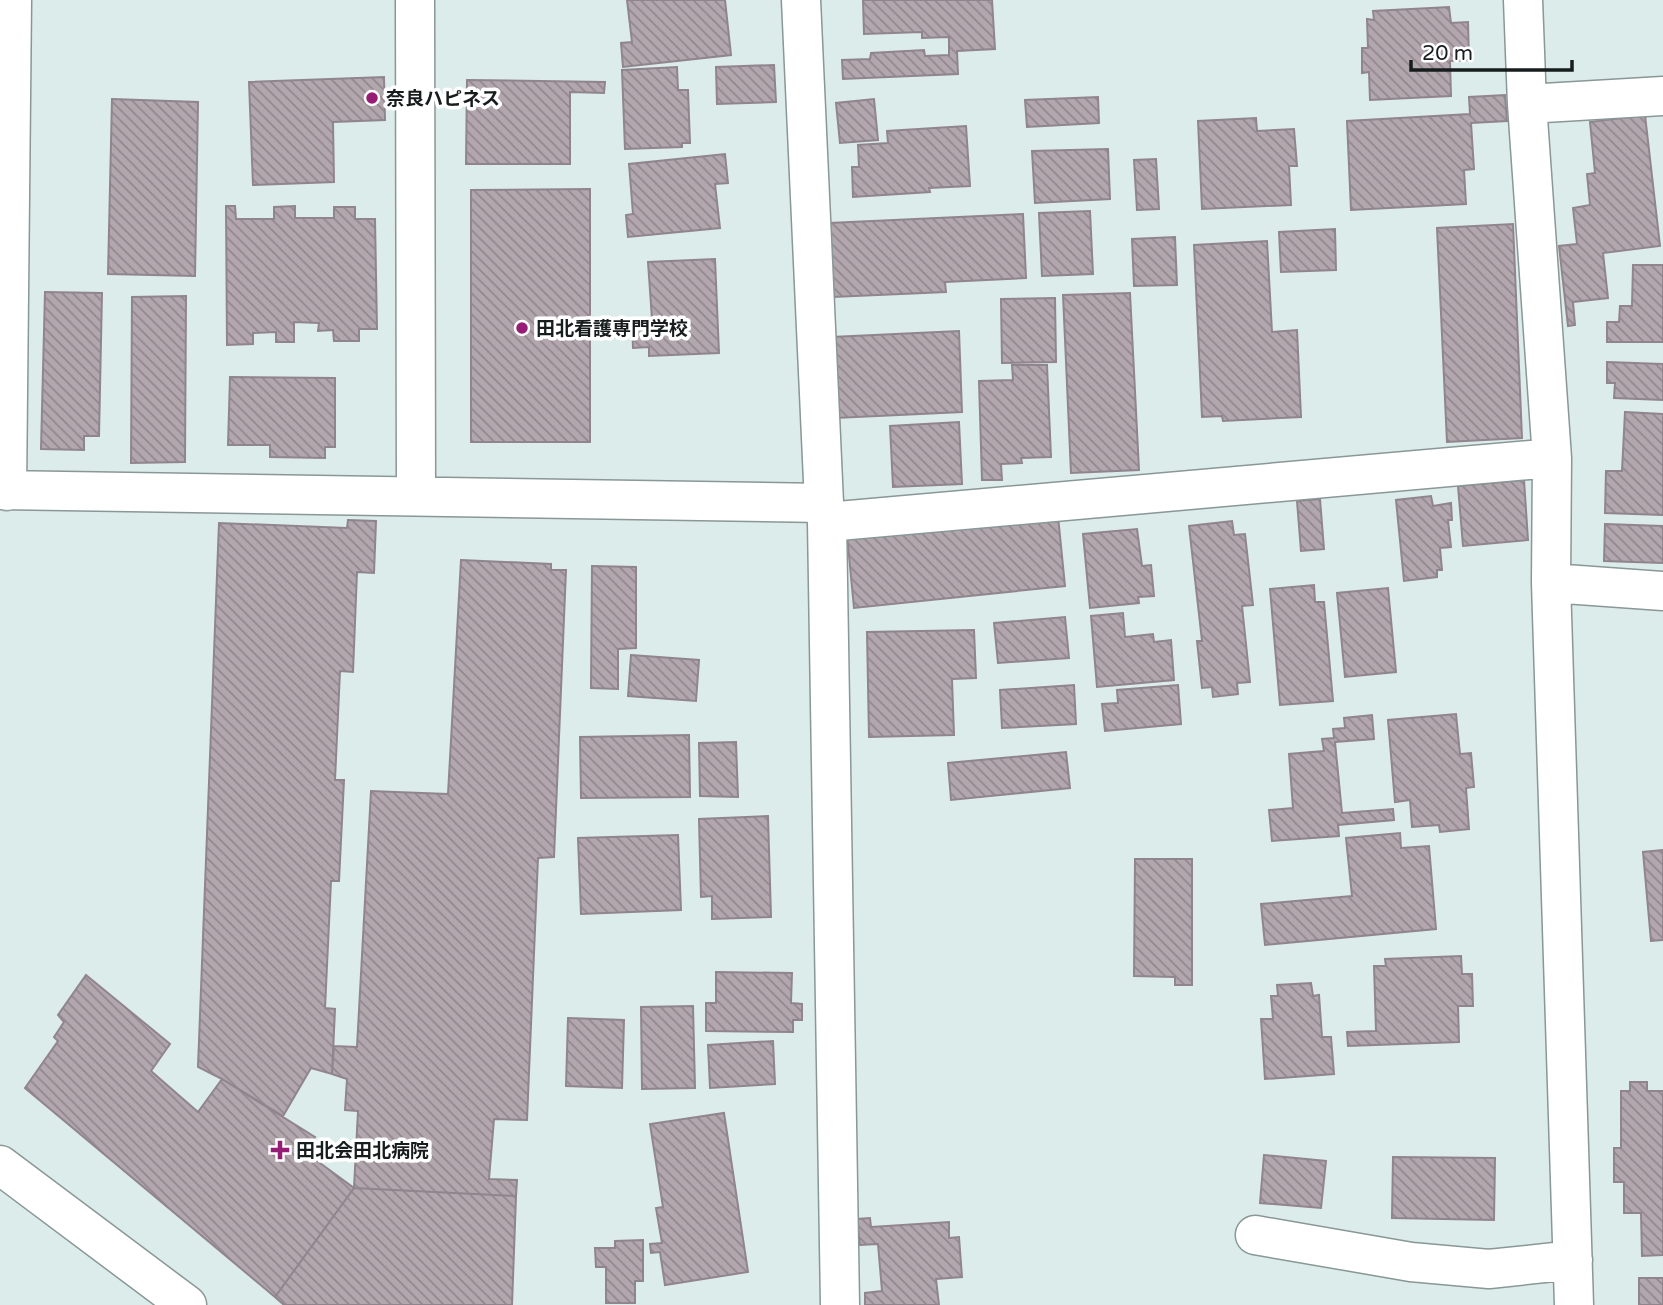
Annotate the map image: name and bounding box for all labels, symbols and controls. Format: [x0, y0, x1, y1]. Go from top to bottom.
scale bar [1411, 28, 1572, 72]
text: 20 m [1422, 41, 1473, 66]
place label: 奈良ハピネス [386, 88, 500, 110]
marker: 奈良ハピネス [364, 90, 380, 106]
place label: 田北看護専門学校 [536, 318, 688, 340]
marker: 田北看護専門学校 [514, 320, 530, 336]
marker: 田北会田北病院 [270, 1140, 290, 1160]
place label: 田北会田北病院 [296, 1140, 429, 1162]

